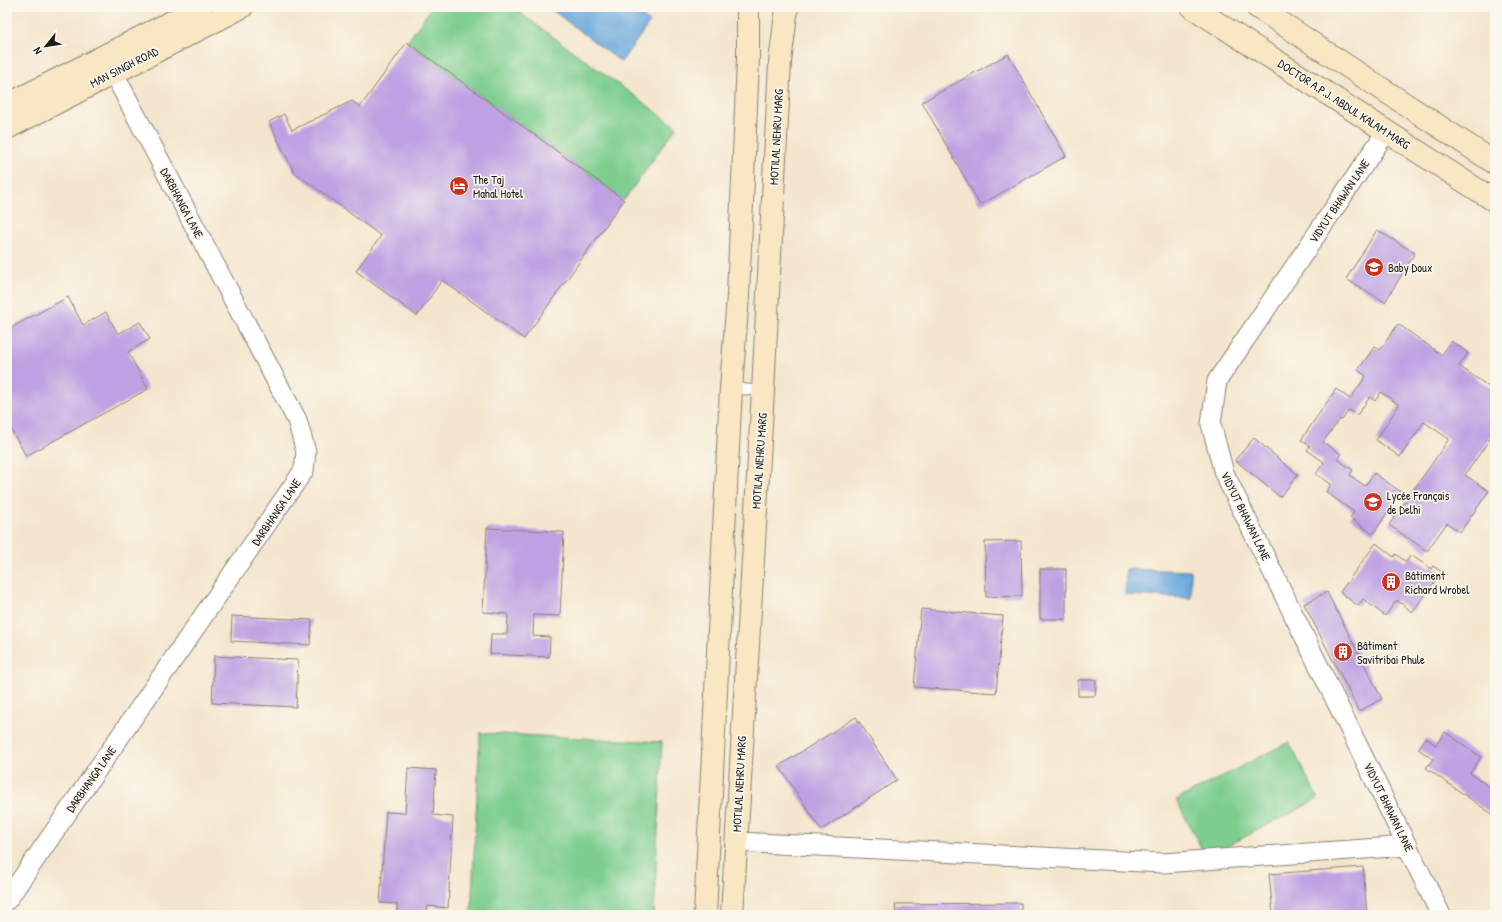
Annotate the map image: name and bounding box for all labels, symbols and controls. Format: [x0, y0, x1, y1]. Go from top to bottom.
north arrow [26, 26, 66, 66]
street label: MAN SINGH ROAD [87, 42, 161, 92]
text: N [30, 45, 45, 57]
street label: DOCTOR A.P.J. ABDUL KALAM MARG [1275, 55, 1413, 153]
street label: MOTILAL NEHRU MARG [765, 88, 787, 185]
street label: VIDYUT BHAWAN LANE [1305, 155, 1374, 246]
street label: DARBHANGA LANE [156, 165, 208, 242]
place label: The Taj Mahal Hotel [473, 171, 524, 202]
hotel icon: The Taj Mahal Hotel [448, 175, 470, 197]
school or university icon: Baby Doux [1363, 256, 1385, 278]
place label: Baby Doux [1388, 259, 1432, 276]
street label: MOTILAL NEHRU MARG [747, 412, 771, 510]
street label: VIDYUT BHAWAN LANE [1217, 468, 1275, 564]
street label: DARBHANGA LANE [247, 475, 305, 549]
place label: Lycée Français de Delhi [1387, 487, 1450, 518]
school or university icon: Lycée Français de Delhi [1362, 491, 1384, 513]
place label: Bâtiment Richard Wrobel [1405, 567, 1470, 598]
building icon: Bâtiment Richard Wrobel [1380, 571, 1402, 593]
place label: Bâtiment Savitribai Phule [1357, 637, 1425, 668]
building icon: Bâtiment Savitribai Phule [1332, 641, 1354, 663]
street label: MOTILAL NEHRU MARG [728, 735, 750, 832]
street label: DARBHANGA LANE [62, 742, 121, 816]
street label: VIDYUT BHAWAN LANE [1360, 759, 1418, 855]

